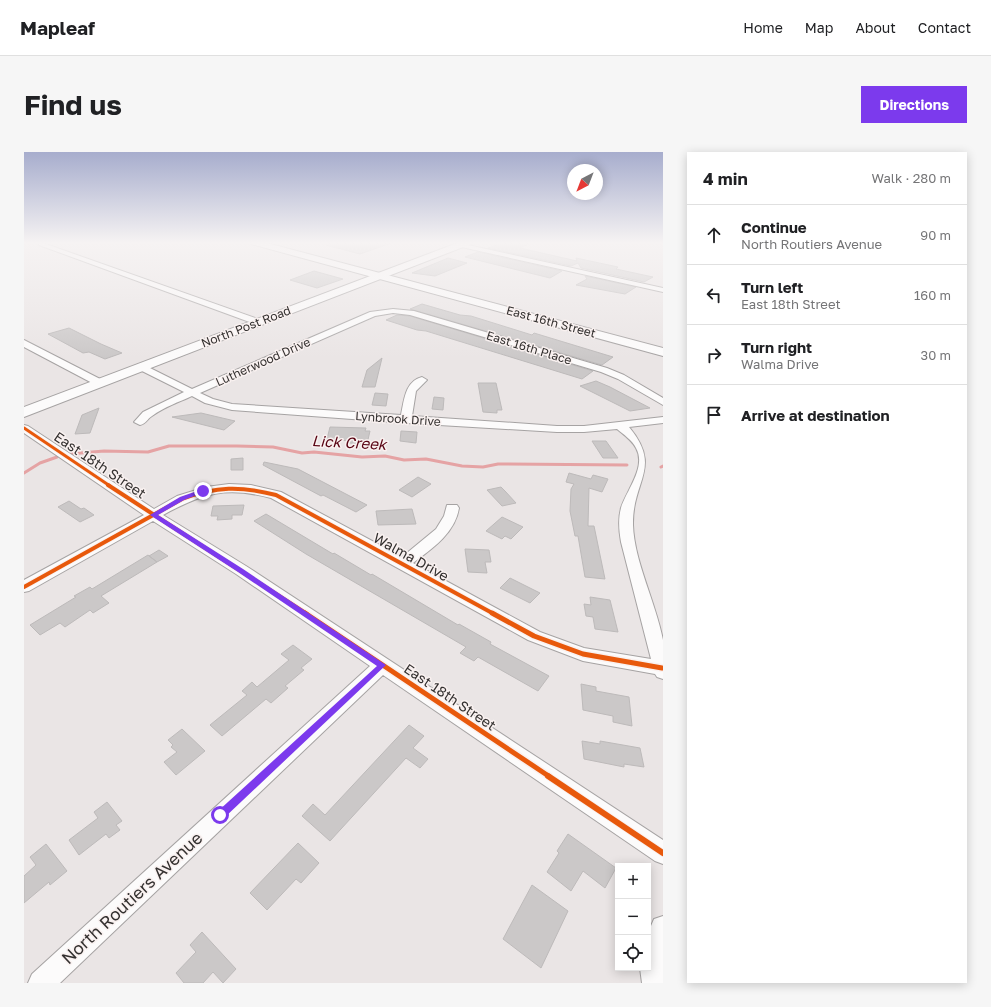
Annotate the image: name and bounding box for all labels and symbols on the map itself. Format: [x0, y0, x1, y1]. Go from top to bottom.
north arrow [567, 164, 603, 200]
street label: East 16th Street [505, 302, 598, 341]
street label: North Post Road [199, 303, 293, 351]
street label: East 16th Place [485, 327, 574, 368]
street label: Lutherwood Drive [213, 334, 312, 389]
street label: Lynbrook Drive [355, 408, 441, 429]
street label: East 18th Street [51, 428, 150, 502]
water label: Lick Creek [311, 431, 388, 453]
route end [194, 482, 212, 500]
street label: Walma Drive [370, 529, 452, 584]
street label: East 18th Street [401, 660, 500, 734]
route start [211, 806, 229, 824]
street label: North Routiers Avenue [57, 827, 206, 968]

